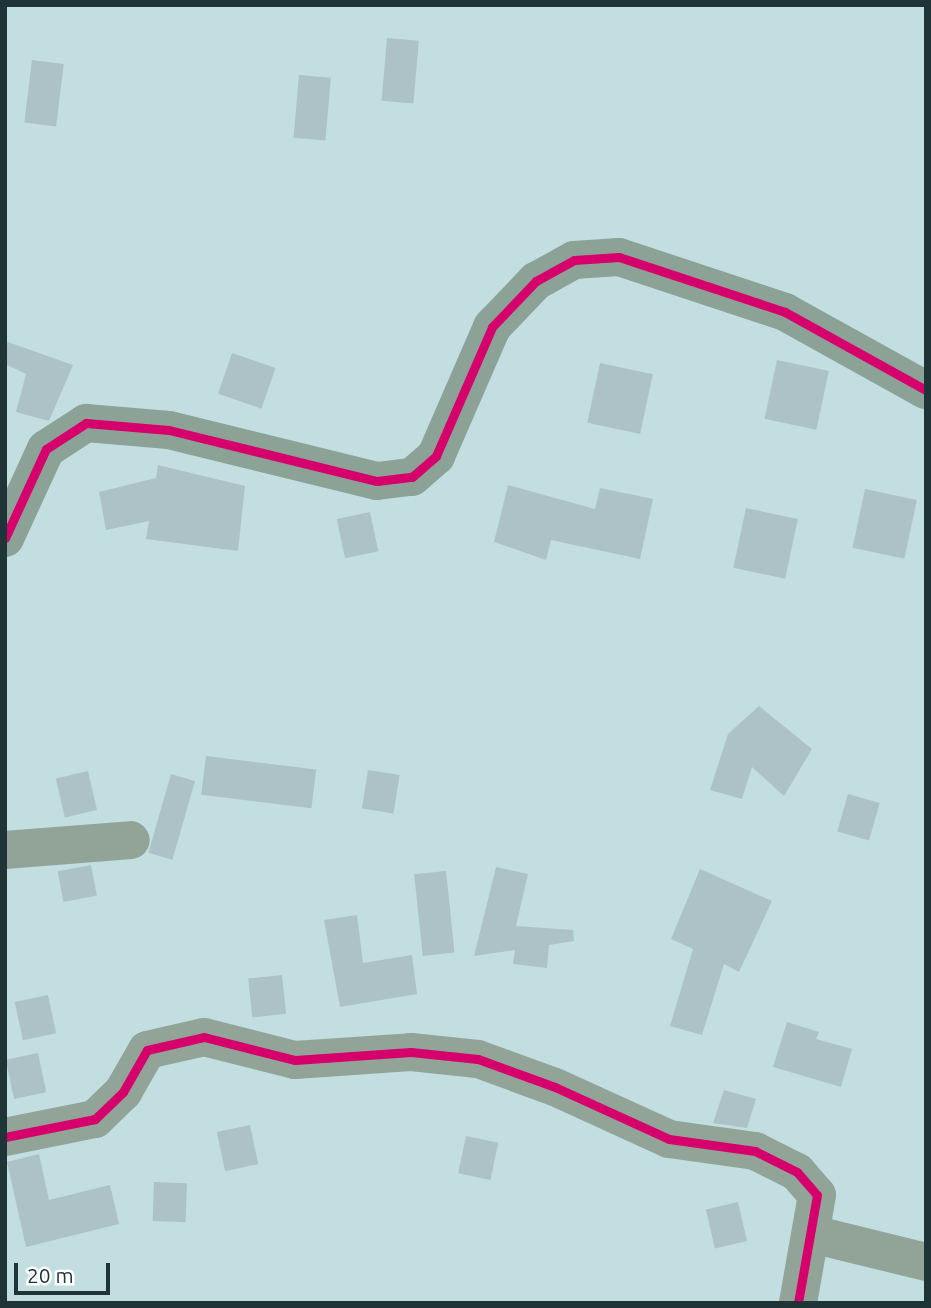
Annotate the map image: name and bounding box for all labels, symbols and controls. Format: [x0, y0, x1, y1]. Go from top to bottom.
scale bar [18, 1248, 114, 1292]
text: 20 m [27, 1263, 74, 1287]

